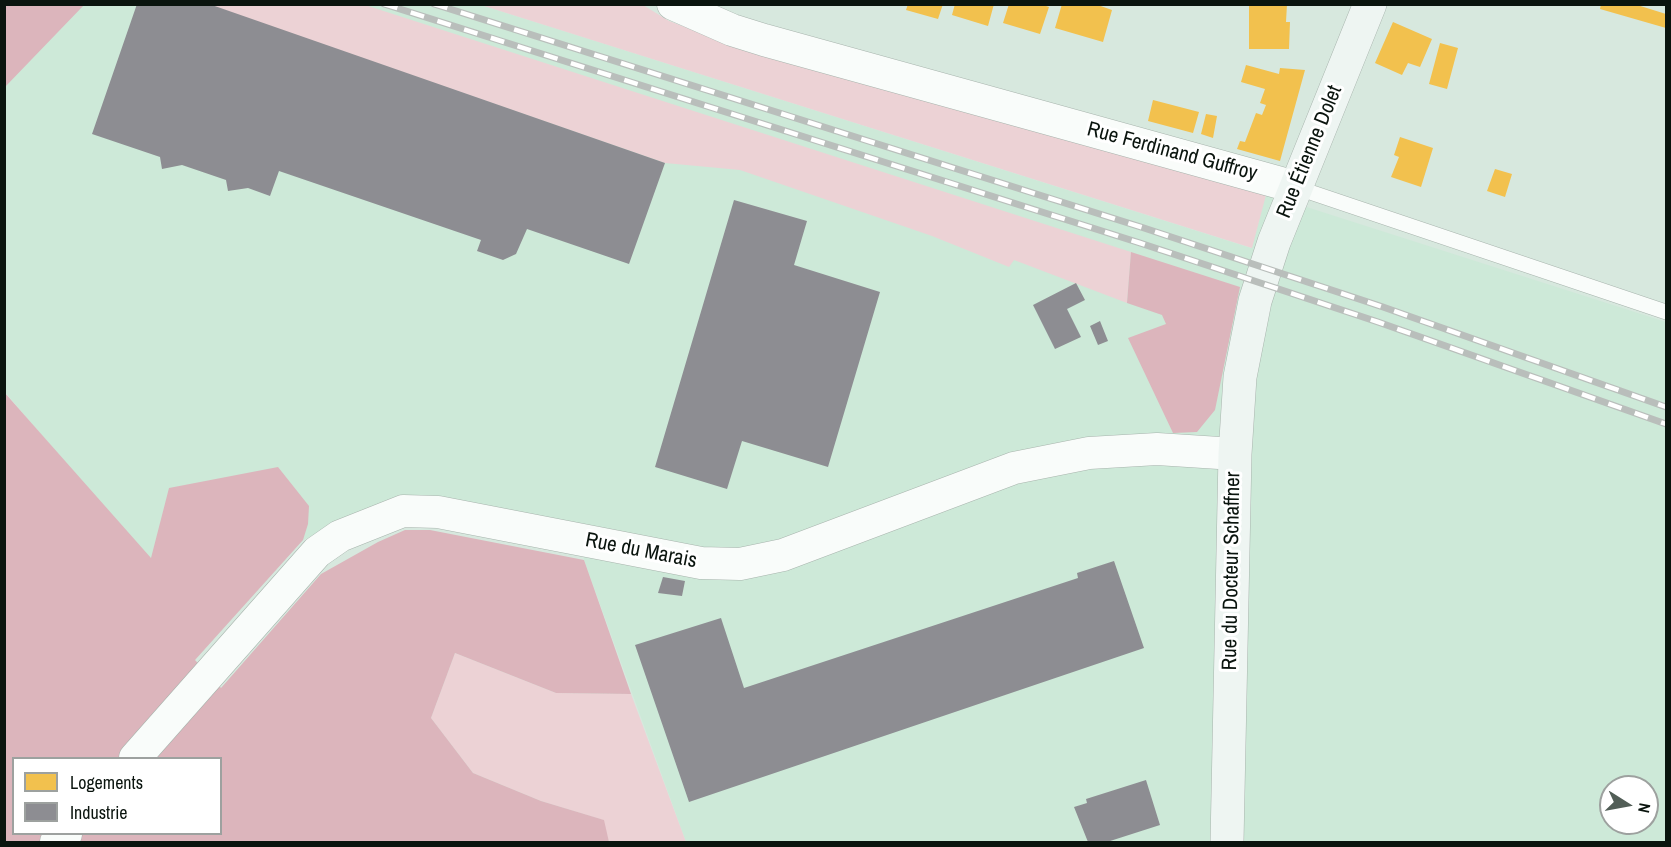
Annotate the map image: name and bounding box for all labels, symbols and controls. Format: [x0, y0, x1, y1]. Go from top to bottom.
street label: Rue Étienne Dolet [1272, 82, 1348, 222]
street label: Rue Ferdinand Guffroy [1084, 117, 1260, 187]
street label: Rue du Docteur Schaffner [1218, 471, 1246, 671]
street label: Rue du Marais [583, 528, 699, 574]
legend [12, 757, 222, 835]
text: Logements [70, 770, 143, 795]
north arrow [1599, 775, 1659, 835]
text: Industrie [70, 800, 127, 825]
text: N [1633, 801, 1656, 815]

